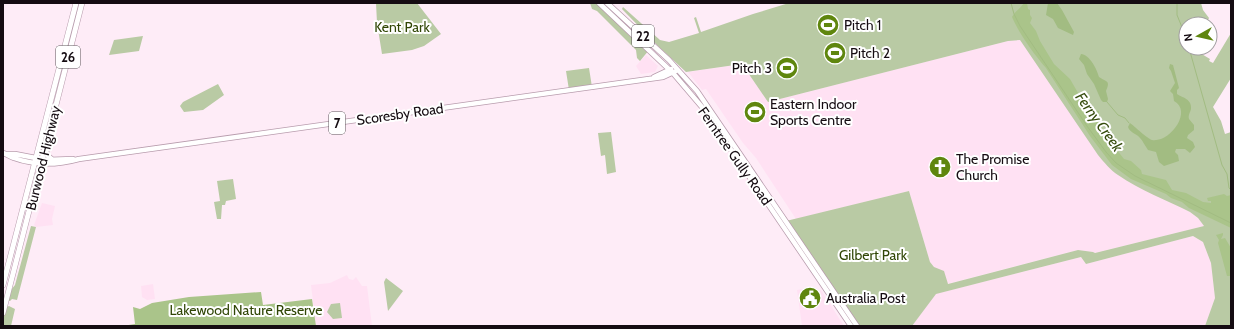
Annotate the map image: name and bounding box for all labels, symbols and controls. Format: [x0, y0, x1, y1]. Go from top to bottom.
sports icon: Pitch 1 [815, 12, 841, 38]
place label: Pitch 1 [844, 16, 881, 34]
north arrow [1178, 16, 1218, 56]
park label: Kent Park [374, 18, 430, 36]
road number: 22 [632, 25, 654, 47]
text: N [1181, 33, 1196, 42]
sports icon: Pitch 2 [822, 40, 848, 66]
place label: Pitch 2 [850, 44, 890, 62]
road number: 26 [56, 46, 80, 68]
sports icon: Pitch 3 [774, 55, 800, 81]
place label: Pitch 3 [732, 59, 772, 77]
water label: Ferny Creek [1071, 89, 1127, 156]
place label: Eastern Indoor Sports Centre [770, 95, 857, 129]
street label: Scoresby Road [355, 99, 445, 129]
sports icon: Eastern Indoor Sports Centre [742, 99, 768, 125]
street label: Ferntree Gully Road [694, 103, 776, 209]
street label: Burwood Highway [21, 104, 65, 212]
road number: 7 [329, 112, 345, 134]
place label: The Promise Church [956, 150, 1029, 184]
church icon: The Promise Church [927, 154, 953, 180]
park label: Gilbert Park [839, 246, 908, 264]
public building icon: Australia Post [797, 285, 823, 311]
place label: Australia Post [826, 289, 906, 307]
park label: Lakewood Nature Reserve [170, 301, 322, 319]

